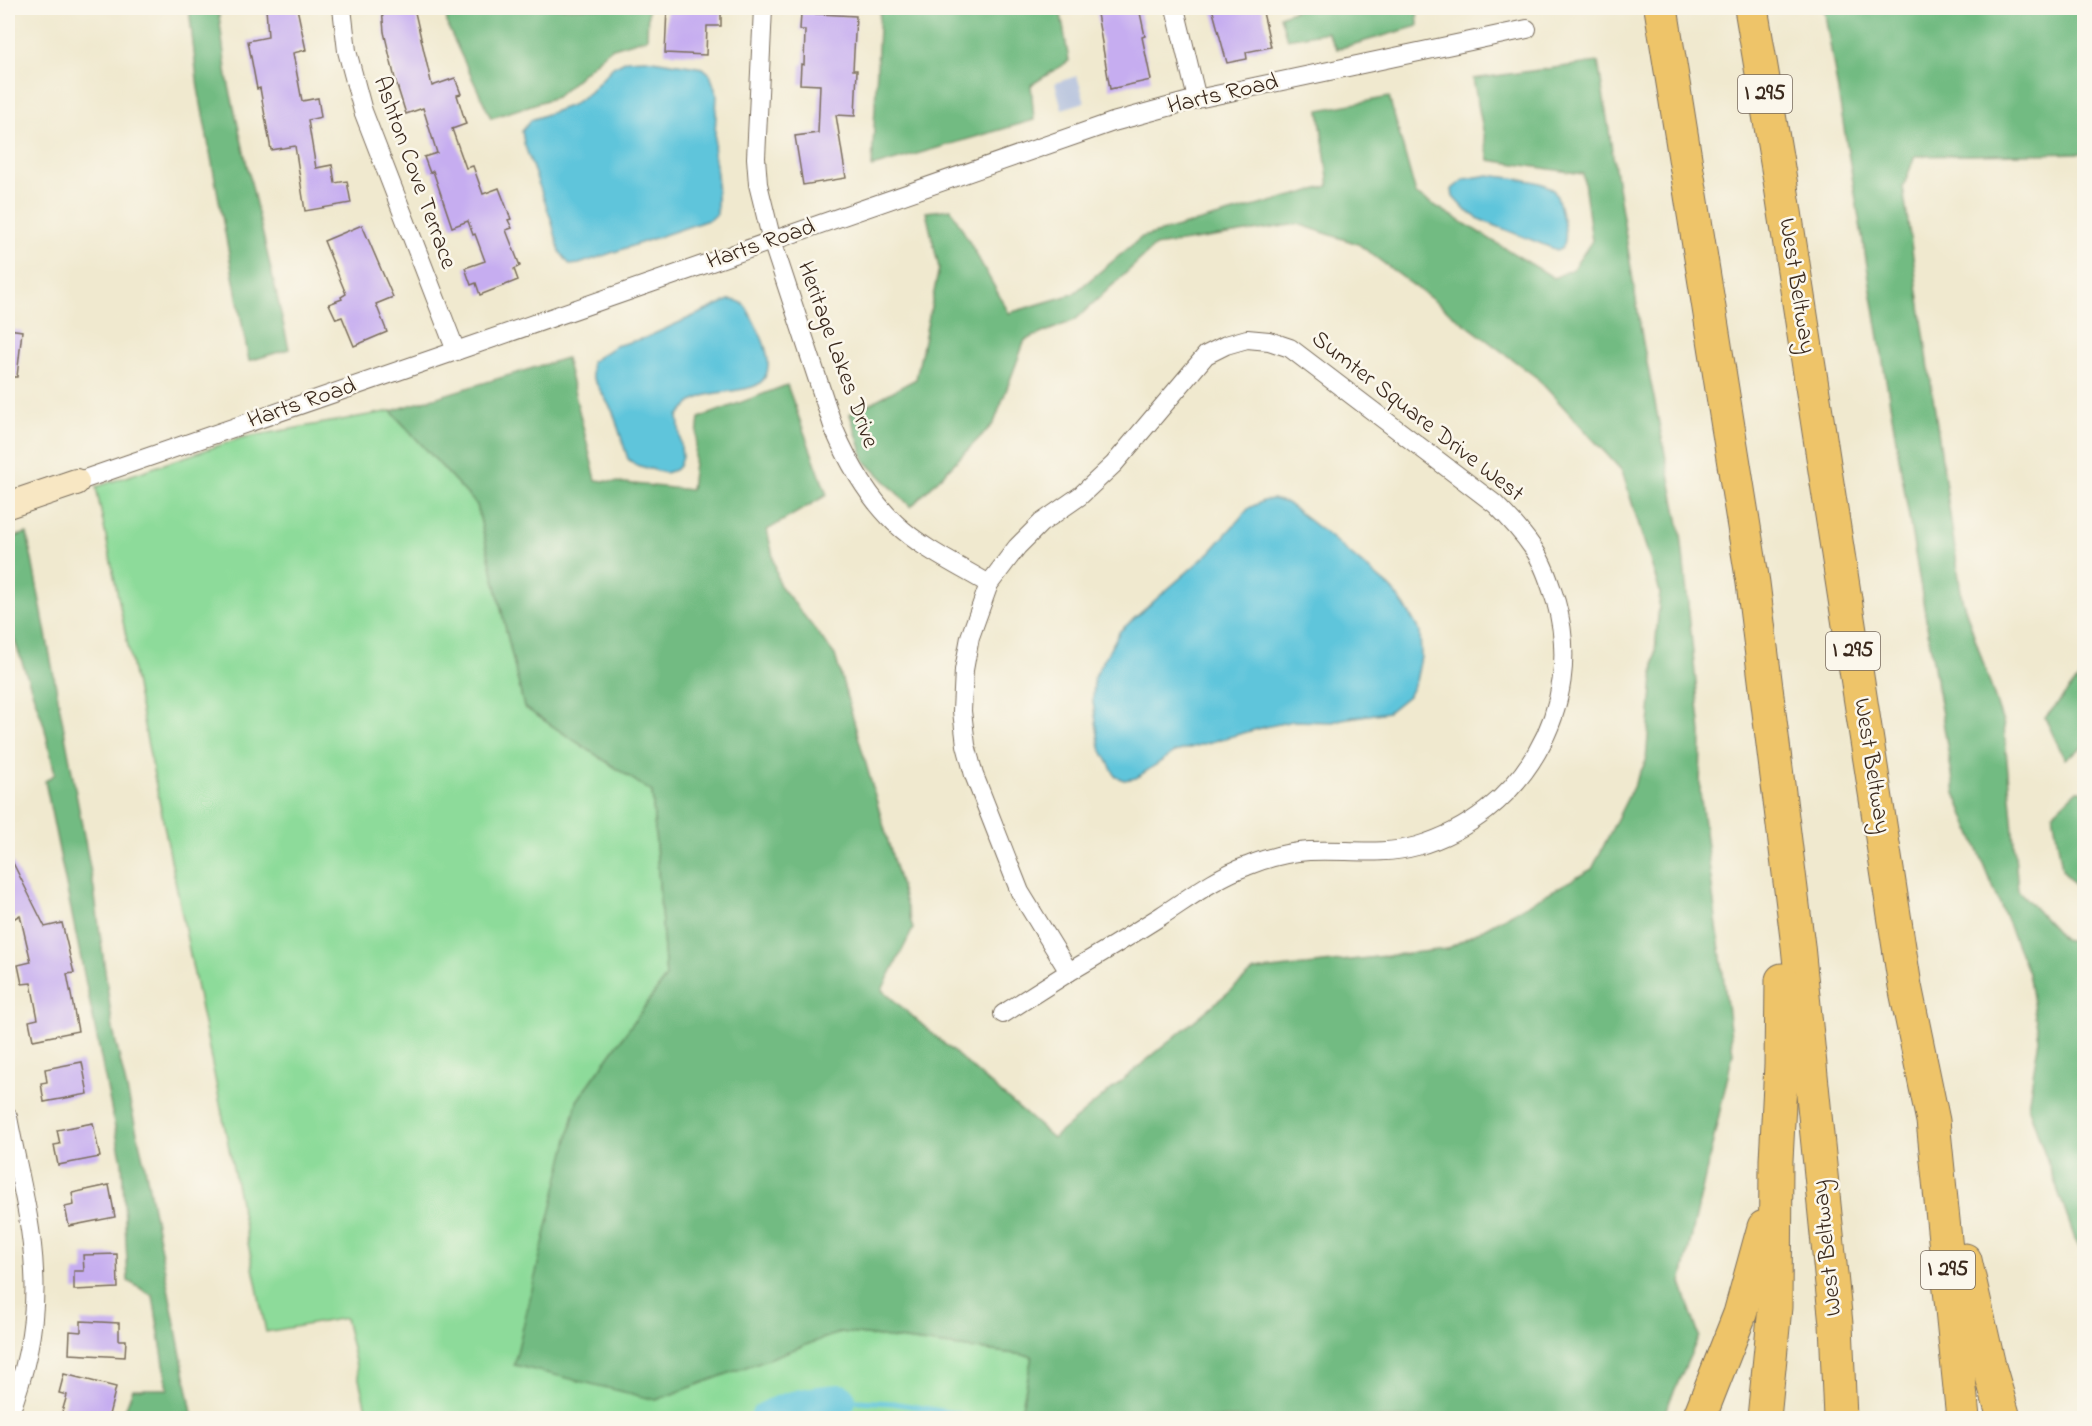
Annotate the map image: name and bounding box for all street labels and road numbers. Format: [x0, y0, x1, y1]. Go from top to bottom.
street label: Harts Road [1164, 65, 1282, 125]
street label: Ashton Cove Terrace [363, 72, 465, 275]
road number: I 295 [1738, 75, 1792, 113]
street label: Harts Road [702, 210, 821, 280]
street label: West Beltway [1767, 216, 1824, 356]
street label: Heritage Lakes Drive [787, 257, 887, 454]
street label: Sumter Square Drive West [1303, 323, 1531, 511]
street label: Harts Road [243, 369, 362, 439]
road number: I 295 [1826, 632, 1880, 670]
street label: West Beltway [1842, 696, 1899, 836]
street label: West Beltway [1803, 1178, 1854, 1318]
road number: I 295 [1921, 1251, 1975, 1289]

